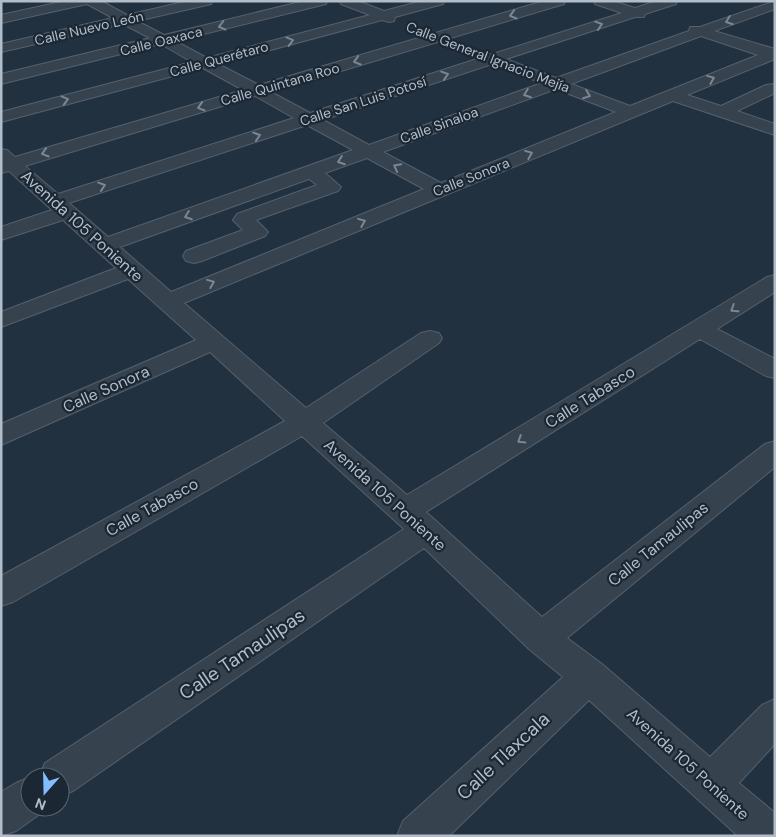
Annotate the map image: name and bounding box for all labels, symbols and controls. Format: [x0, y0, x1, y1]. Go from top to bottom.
street label: Calle Nuevo León [33, 7, 145, 49]
one-way arrow [509, 10, 517, 20]
one-way arrow [725, 15, 734, 25]
street label: Calle General Ignacio Mejía [404, 17, 572, 97]
one-way arrow [218, 20, 227, 31]
one-way arrow [594, 20, 603, 30]
street label: Calle Oaxaca [118, 22, 204, 60]
one-way arrow [285, 36, 293, 46]
street label: Calle Querétaro [168, 37, 270, 81]
one-way arrow [353, 55, 361, 65]
street label: Calle Quintana Roo [218, 58, 342, 110]
one-way arrow [440, 70, 448, 80]
street label: Calle San Luis Potosí [297, 72, 429, 130]
one-way arrow [706, 75, 715, 85]
one-way arrow [523, 88, 531, 98]
one-way arrow [582, 89, 591, 99]
one-way arrow [61, 96, 69, 106]
one-way arrow [197, 102, 205, 112]
street label: Calle Sinaloa [398, 103, 480, 147]
one-way arrow [252, 131, 260, 141]
one-way arrow [41, 148, 50, 158]
one-way arrow [524, 149, 532, 159]
street label: Calle Sonora [430, 153, 512, 201]
one-way arrow [337, 155, 345, 165]
one-way arrow [394, 163, 403, 173]
street label: Avenida 105 Poniente [16, 165, 148, 287]
one-way arrow [97, 181, 106, 191]
one-way arrow [184, 210, 193, 220]
one-way arrow [357, 218, 366, 228]
one-way arrow [207, 279, 215, 289]
one-way arrow [730, 302, 739, 312]
street label: Calle Sonora [59, 361, 153, 417]
street label: Calle Tabasco [541, 361, 639, 433]
street label: Avenida 105 Poniente [319, 434, 451, 556]
one-way arrow [518, 434, 527, 443]
street label: Calle Tabasco [102, 473, 202, 541]
street label: Calle Tamaulipas [603, 497, 713, 591]
street label: Calle Tamaulipas [174, 603, 310, 705]
street label: Avenida 105 Poniente [622, 703, 754, 825]
street label: Calle Tlaxcala [451, 707, 555, 805]
north arrow [20, 767, 70, 817]
text: N [33, 794, 48, 814]

